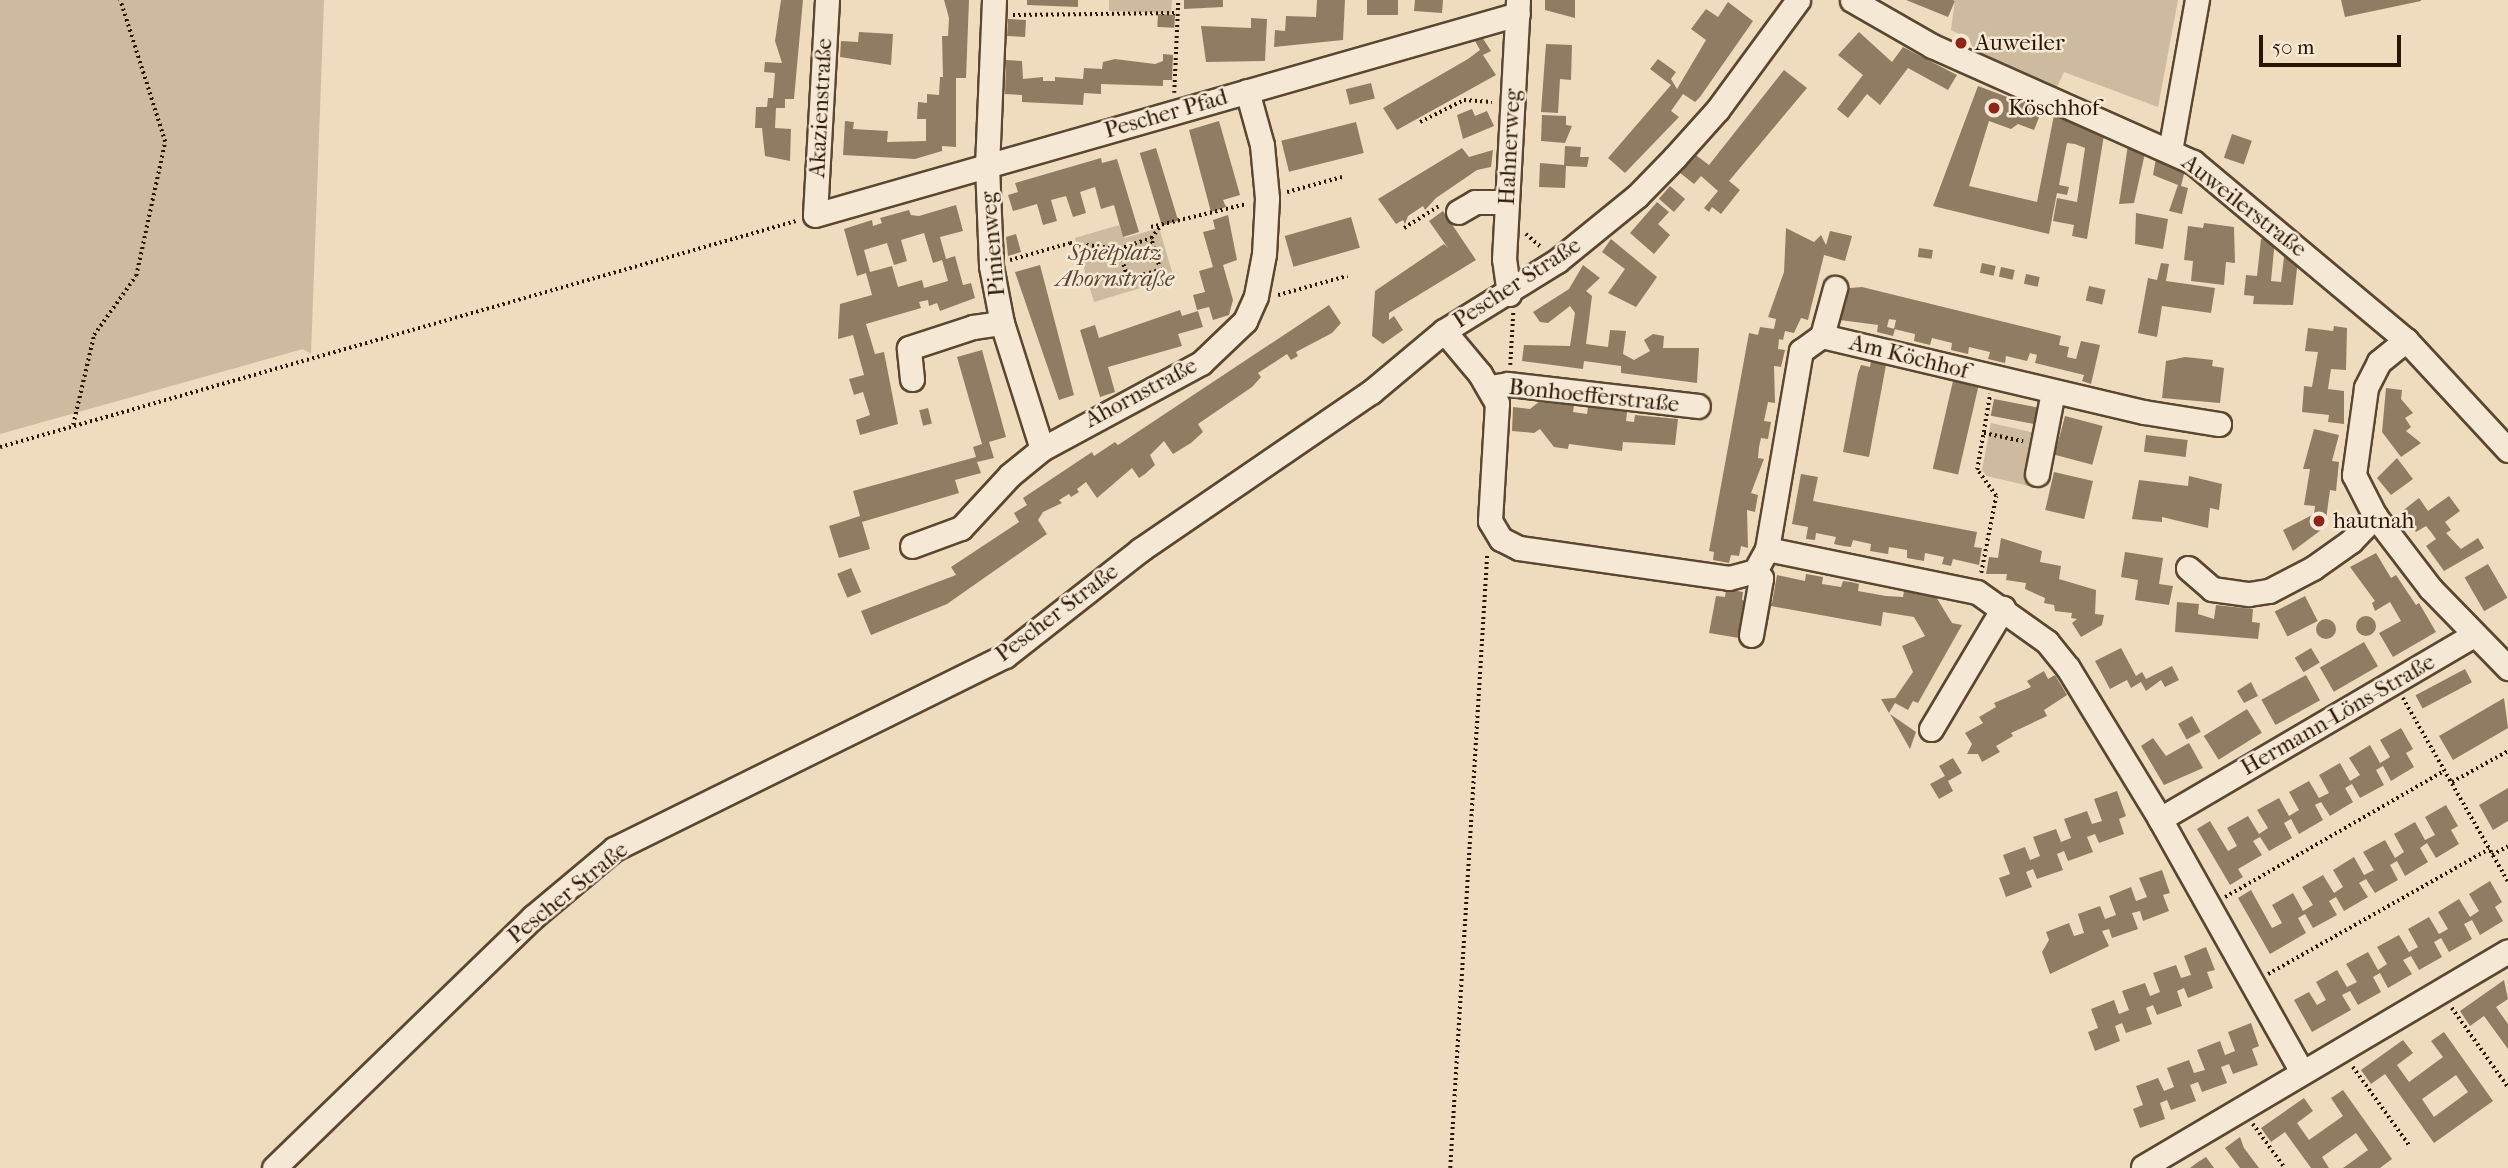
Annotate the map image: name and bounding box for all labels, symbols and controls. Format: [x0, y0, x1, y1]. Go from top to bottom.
scale bar [2263, 21, 2405, 65]
place label: Auweiler [1975, 29, 2065, 57]
marker: Auweiler [1953, 35, 1969, 51]
text: 50 m [2272, 35, 2315, 59]
street label: Akazienstraße [804, 37, 838, 179]
street label: Pescher Pfad [1101, 83, 1231, 145]
street label: Hahnerweg [1493, 88, 1527, 206]
place label: Köschhof [2008, 94, 2099, 122]
marker: Köschhof [1986, 100, 2002, 116]
street label: Auweilerstraße [2176, 149, 2312, 263]
street label: Pinienweg [975, 190, 1011, 298]
street label: Pescher Straße [1448, 231, 1586, 335]
park label: Spielplatz Ahornstraße [1056, 239, 1174, 293]
street label: Am Köchhof [1847, 329, 1971, 385]
street label: Ahornstraße [1080, 352, 1202, 434]
street label: Bonhoefferstraße [1507, 373, 1681, 419]
place label: hautnah [2333, 507, 2415, 535]
marker: hautnah [2311, 513, 2327, 529]
street label: Pescher Straße [990, 558, 1124, 668]
street label: Hermann-Löns-Straße [2236, 648, 2440, 782]
street label: Pescher Straße [502, 836, 634, 950]

